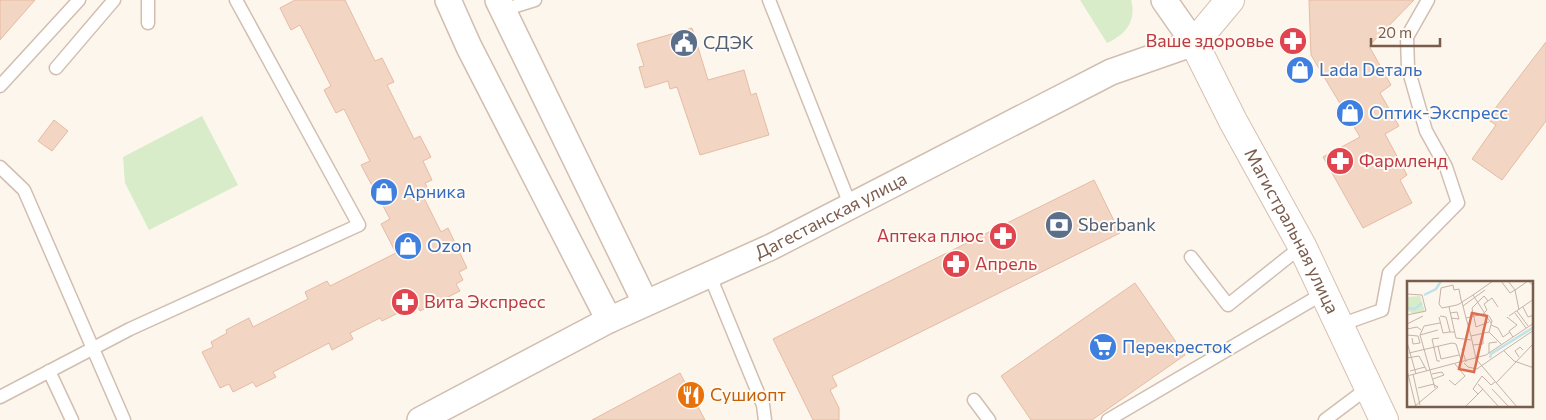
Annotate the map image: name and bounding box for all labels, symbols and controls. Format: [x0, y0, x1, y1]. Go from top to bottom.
scale bar [1371, 15, 1440, 47]
text: 20 m [1378, 23, 1412, 41]
pharmacy icon: Ваше здоровье [1278, 26, 1308, 56]
public building icon: СДЭК [669, 28, 699, 58]
place label: Ваше здоровье [1146, 29, 1274, 51]
place label: СДЭК [703, 31, 754, 53]
shop icon: Lada Dеталь [1285, 55, 1315, 85]
place label: Lada Dеталь [1319, 58, 1422, 80]
shop icon: Оптик-Экспресс [1335, 98, 1365, 128]
place label: Оптик-Экспресс [1369, 101, 1508, 123]
street label: Магистральная улица [1240, 144, 1344, 317]
pharmacy icon: Фармленд [1325, 146, 1355, 176]
place label: Фармленд [1359, 149, 1448, 171]
street label: Дагестанская улица [751, 167, 910, 263]
shop icon: Арника [369, 177, 399, 207]
place label: Арника [403, 180, 465, 202]
bank icon: Sberbank [1044, 210, 1074, 240]
place label: Sberbank [1078, 213, 1156, 235]
pharmacy icon: Аптека плюс [988, 221, 1018, 251]
place label: Аптека плюс [877, 224, 984, 246]
shop icon: Ozon [393, 231, 423, 261]
place label: Ozon [427, 234, 472, 256]
pharmacy icon: Апрель [941, 249, 971, 279]
place label: Апрель [975, 252, 1037, 274]
inset map [1407, 281, 1534, 408]
pharmacy icon: Вита Экспресс [390, 287, 420, 317]
place label: Вита Экспресс [424, 290, 546, 312]
supermarket icon: Перекресток [1088, 332, 1118, 362]
place label: Перекресток [1122, 335, 1233, 357]
restaurant icon: Сушиопт [676, 380, 706, 410]
place label: Сушиопт [710, 383, 787, 405]

